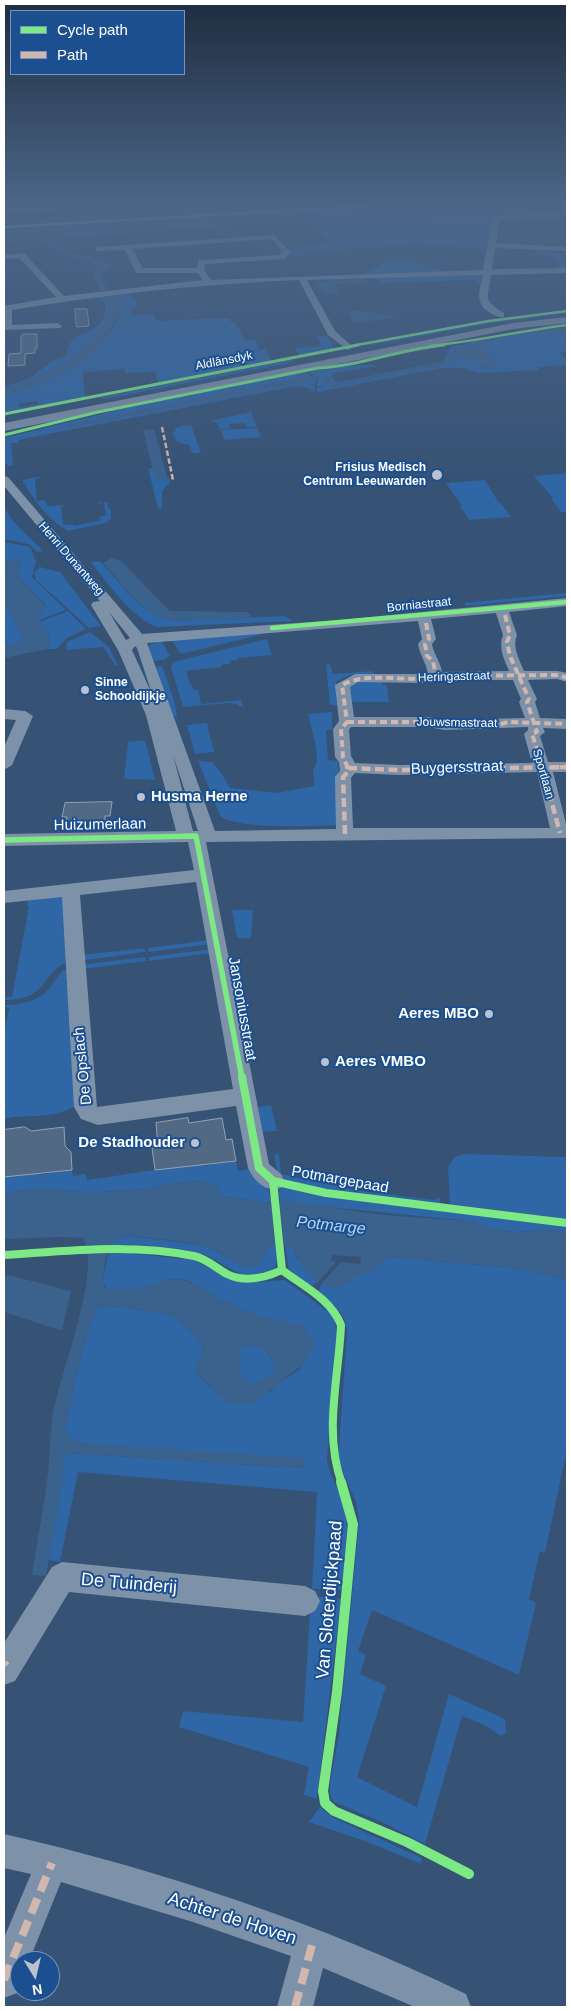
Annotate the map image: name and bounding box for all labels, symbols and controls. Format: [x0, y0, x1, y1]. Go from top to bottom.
legend [10, 10, 185, 75]
text: Cycle path [57, 21, 128, 38]
text: Path [57, 46, 88, 63]
street label: Aldlânsdyk [194, 348, 254, 374]
place label: Frisius Medisch Centrum Leeuwarden [303, 461, 426, 489]
marker: Frisius Medisch Centrum Leeuwarden [430, 468, 444, 482]
street label: Henri Dunantweg [35, 519, 107, 599]
street label: Borniastraat [386, 594, 452, 616]
street label: Heringastraat [418, 669, 490, 685]
place label: Sinne Schooldijkje [95, 676, 166, 704]
marker: Sinne Schooldijkje [79, 684, 91, 696]
street label: Jouwsmastraat [417, 715, 497, 731]
street label: Sportlaan [529, 747, 557, 801]
street label: Buygersstraat [410, 757, 504, 779]
place label: Husma Herne [151, 788, 248, 806]
marker: Husma Herne [135, 791, 147, 803]
street label: Huizumerlaan [54, 815, 146, 835]
street label: Jansoniusstraat [224, 956, 260, 1062]
place label: Aeres MBO [398, 1005, 479, 1023]
marker: Aeres MBO [483, 1008, 495, 1020]
street label: De Opslach [70, 1026, 96, 1106]
place label: Aeres VMBO [335, 1053, 426, 1071]
marker: Aeres VMBO [319, 1056, 331, 1068]
place label: De Stadhouder [78, 1134, 185, 1152]
marker: De Stadhouder [189, 1137, 201, 1149]
street label: Potmargepaad [290, 1163, 390, 1197]
water label: Potmarge [296, 1213, 366, 1239]
street label: Van Sloterdijckpaad [312, 1520, 348, 1680]
street label: De Tuinderij [80, 1569, 178, 1599]
street label: Achter de Hoven [165, 1888, 299, 1950]
north arrow [10, 1951, 60, 2001]
text: N [31, 1981, 43, 1999]

